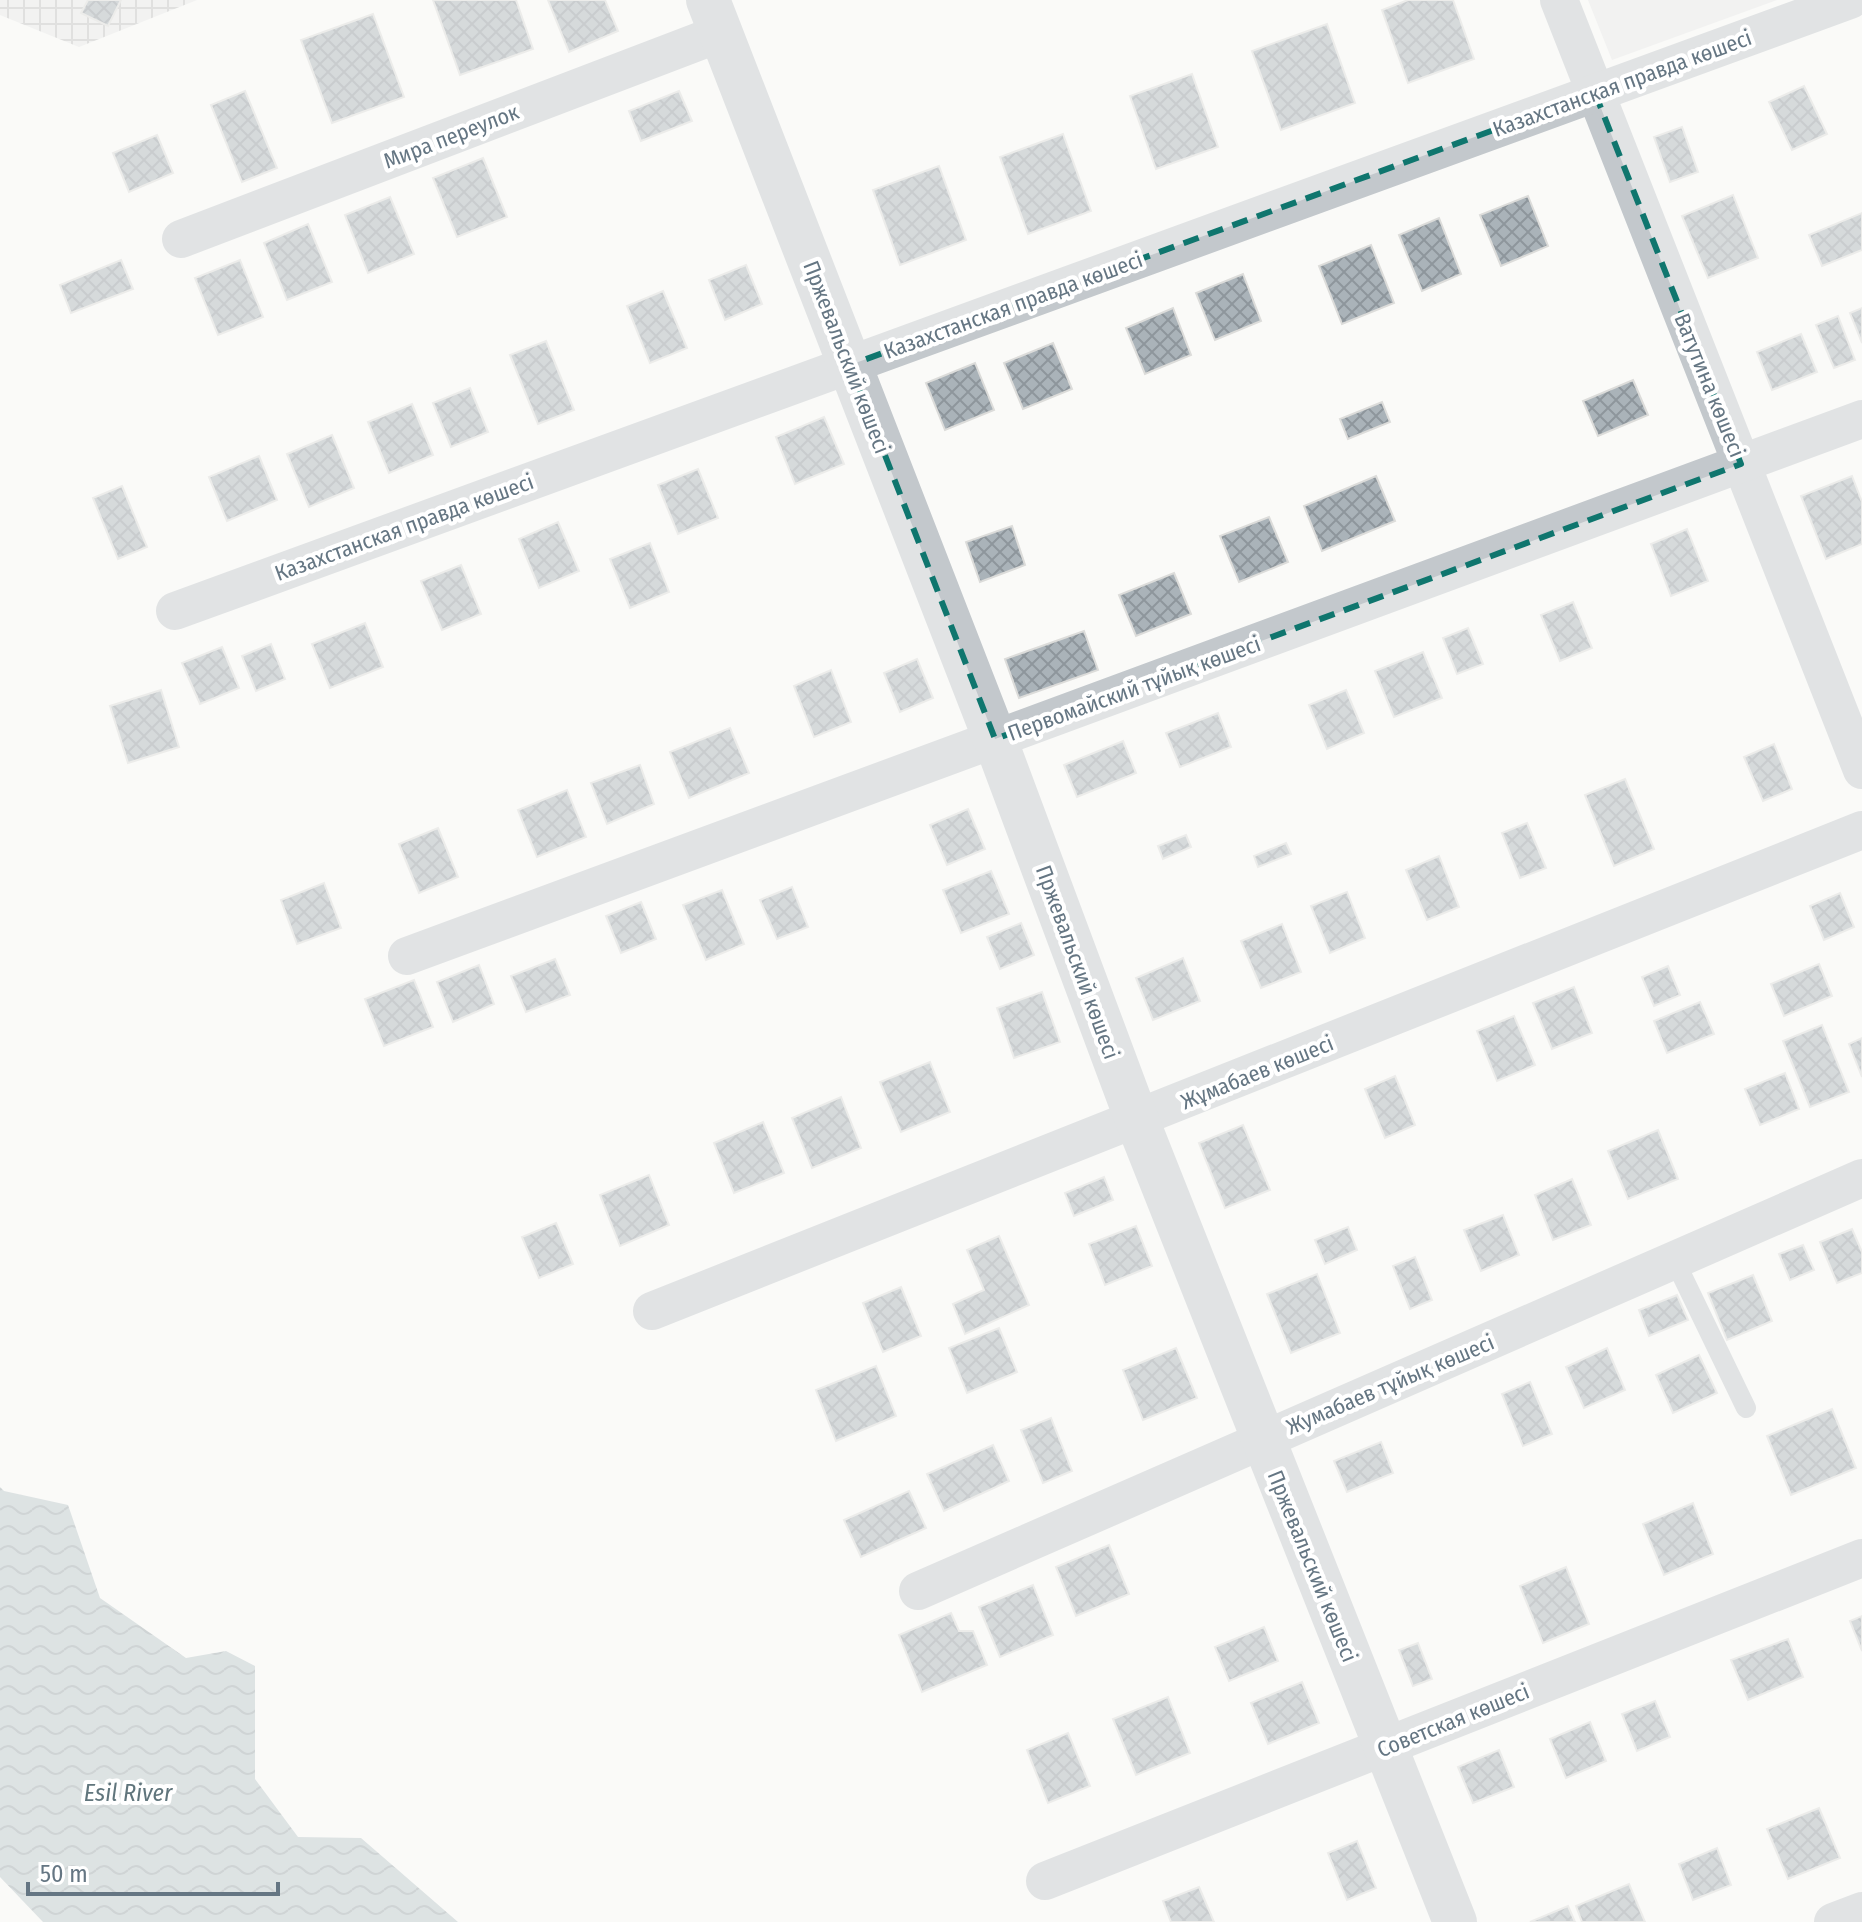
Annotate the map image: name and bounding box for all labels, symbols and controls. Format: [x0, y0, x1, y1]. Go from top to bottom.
street label: Казахстанская правда көшесі [1489, 24, 1755, 143]
street label: Мира переулок [380, 98, 523, 175]
street label: Казахстанская правда көшесі [880, 246, 1146, 365]
street label: Пржевальский көшесі [797, 257, 896, 457]
street label: Ватутина көшесі [1668, 309, 1751, 461]
street label: Казахстанская правда көшесі [271, 468, 537, 587]
street label: Первомайский тұйық көшесі [1004, 630, 1264, 747]
street label: Пржевальский көшесі [1030, 861, 1125, 1063]
street label: Жұмабаев көшесі [1177, 1030, 1338, 1115]
street label: Жумабаев тұйық көшесі [1282, 1328, 1498, 1440]
street label: Пржевальский көшесі [1262, 1466, 1363, 1666]
street label: Советская көшесі [1373, 1678, 1533, 1763]
water label: Esil River [84, 1779, 173, 1807]
scale bar [28, 1846, 278, 1896]
text: 50 m [40, 1860, 88, 1888]

